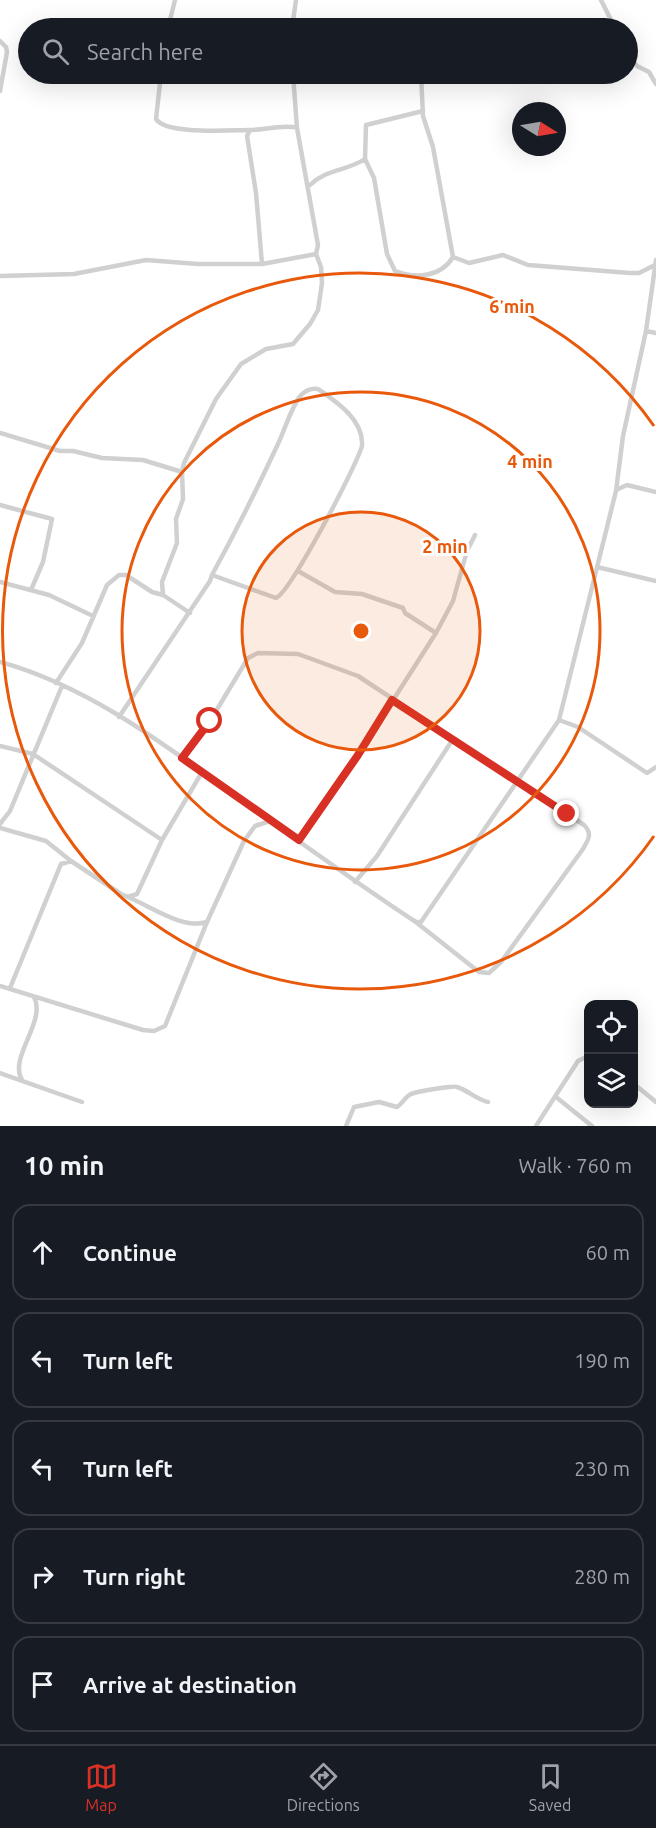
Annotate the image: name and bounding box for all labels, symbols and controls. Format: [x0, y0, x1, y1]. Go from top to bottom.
search box [18, 18, 638, 84]
icon: search [39, 35, 72, 68]
text: Search here [87, 39, 203, 64]
north arrow [512, 102, 566, 156]
text: 6 min [489, 296, 535, 316]
text: 4 min [507, 451, 553, 471]
text: 2 min [422, 536, 468, 556]
centre of rings [351, 621, 371, 641]
route start [196, 707, 222, 733]
route end [553, 800, 579, 826]
map controls [584, 1000, 638, 1108]
button: locate [584, 1000, 638, 1054]
button: layers [584, 1054, 638, 1108]
text: 10 min [24, 1151, 104, 1180]
text: Walk · 760 m [519, 1154, 632, 1177]
icon: ahead [26, 1236, 59, 1269]
text: Continue [83, 1240, 177, 1265]
text: 60 m [586, 1241, 630, 1264]
icon: left [26, 1344, 59, 1377]
text: Turn left [83, 1348, 173, 1373]
text: 190 m [574, 1349, 630, 1372]
icon: left [26, 1452, 59, 1485]
text: Turn left [83, 1456, 173, 1481]
text: 230 m [574, 1457, 630, 1480]
icon: right [26, 1560, 59, 1593]
text: Turn right [83, 1564, 185, 1589]
text: 280 m [574, 1565, 630, 1588]
icon: arrive [26, 1668, 59, 1701]
text: Arrive at destination [83, 1672, 297, 1697]
tab: Map [85, 1760, 118, 1814]
tab: Directions [287, 1760, 360, 1814]
tab: Saved [529, 1760, 571, 1814]

